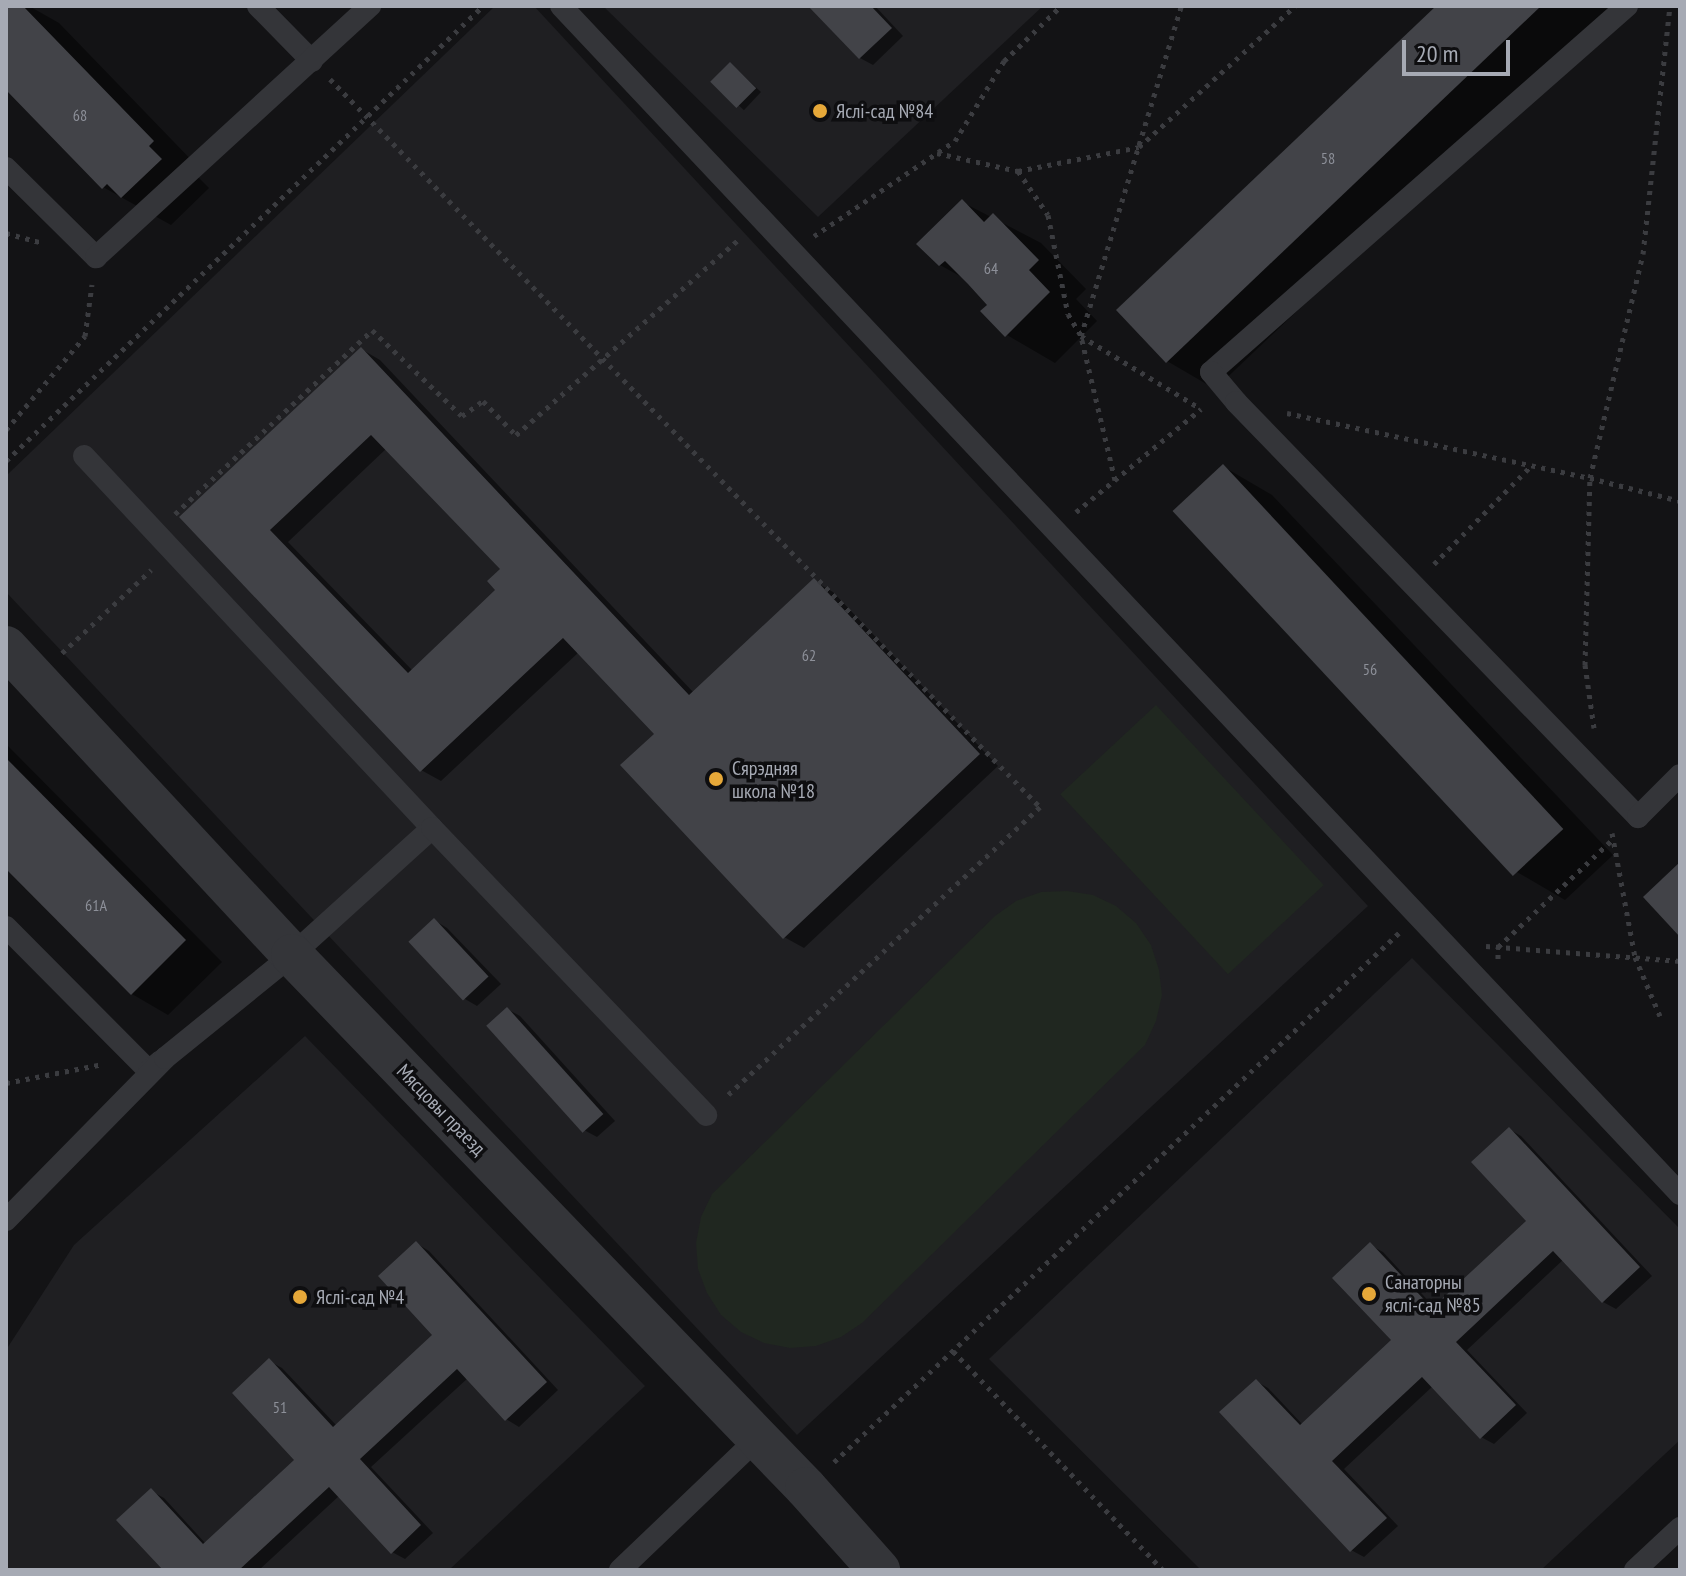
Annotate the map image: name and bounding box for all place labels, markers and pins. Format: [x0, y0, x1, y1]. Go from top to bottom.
place label: Яслі-сад №84 [836, 99, 933, 123]
marker: Яслі-сад №84 [811, 102, 829, 120]
place label: Сярэдняя школа №18 [732, 756, 815, 803]
marker: Сярэдняя школа №18 [707, 770, 725, 788]
place label: Санаторны яслі-сад №85 [1385, 1270, 1481, 1317]
place label: Яслі-сад №4 [316, 1285, 404, 1309]
marker: Санаторны яслі-сад №85 [1360, 1285, 1378, 1303]
marker: Яслі-сад №4 [291, 1288, 309, 1306]

